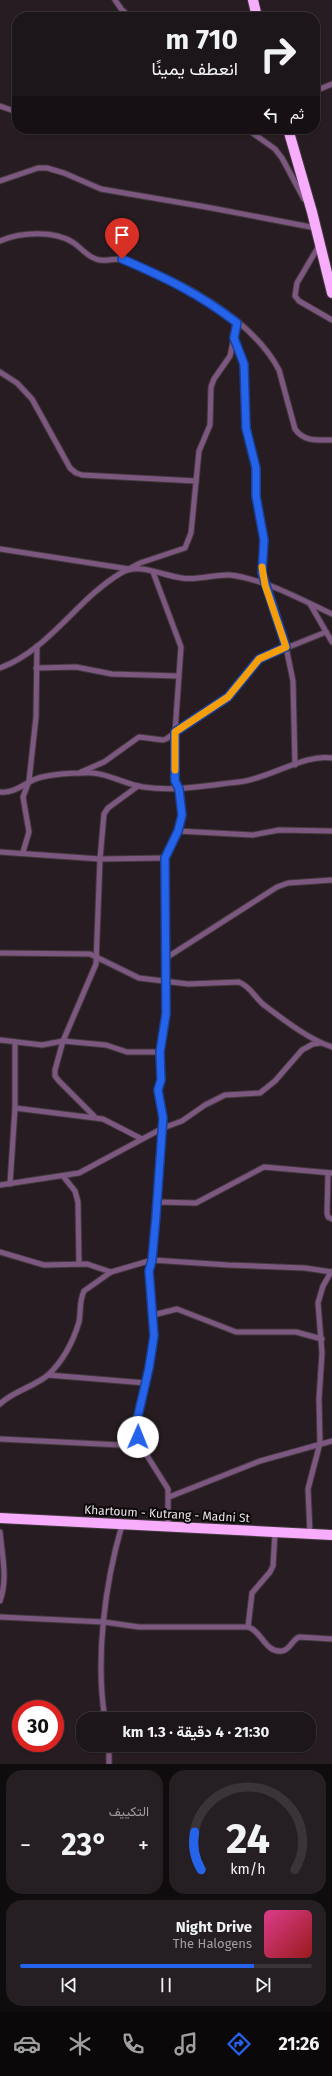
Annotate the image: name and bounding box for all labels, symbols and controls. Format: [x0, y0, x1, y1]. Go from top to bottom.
text: 710 m [166, 23, 238, 56]
icon: right [252, 28, 304, 80]
text: انعطف يمينًا [152, 58, 238, 80]
icon: left [260, 104, 282, 126]
text: ثم [290, 105, 304, 123]
pin [105, 218, 139, 259]
icon: arrive [111, 224, 133, 246]
position arrow [117, 1416, 159, 1458]
street label: Khartoum - Kutrang - Madni St [84, 1503, 251, 1525]
speed limit sign: 30 [12, 1700, 64, 1752]
text: 21:30 · 4 دقيقة · 1.3 km [123, 1723, 269, 1741]
text: التكييف [109, 1804, 149, 1819]
text: 24 [226, 1814, 269, 1864]
text: 23° [61, 1827, 108, 1863]
text: − [20, 1832, 31, 1859]
text: + [138, 1832, 149, 1859]
text: km/h [230, 1861, 265, 1878]
text: Night Drive [176, 1918, 252, 1936]
text: The Halogens [173, 1936, 252, 1951]
icon: previous [58, 1974, 80, 1996]
icon: pause [155, 1974, 177, 1996]
icon: next [252, 1974, 274, 1996]
icon: car [13, 2030, 41, 2058]
icon: climate [66, 2030, 94, 2058]
icon: phone [119, 2030, 147, 2058]
icon: music [172, 2030, 200, 2058]
icon: directions [225, 2030, 253, 2058]
text: 21:26 [278, 2033, 319, 2055]

